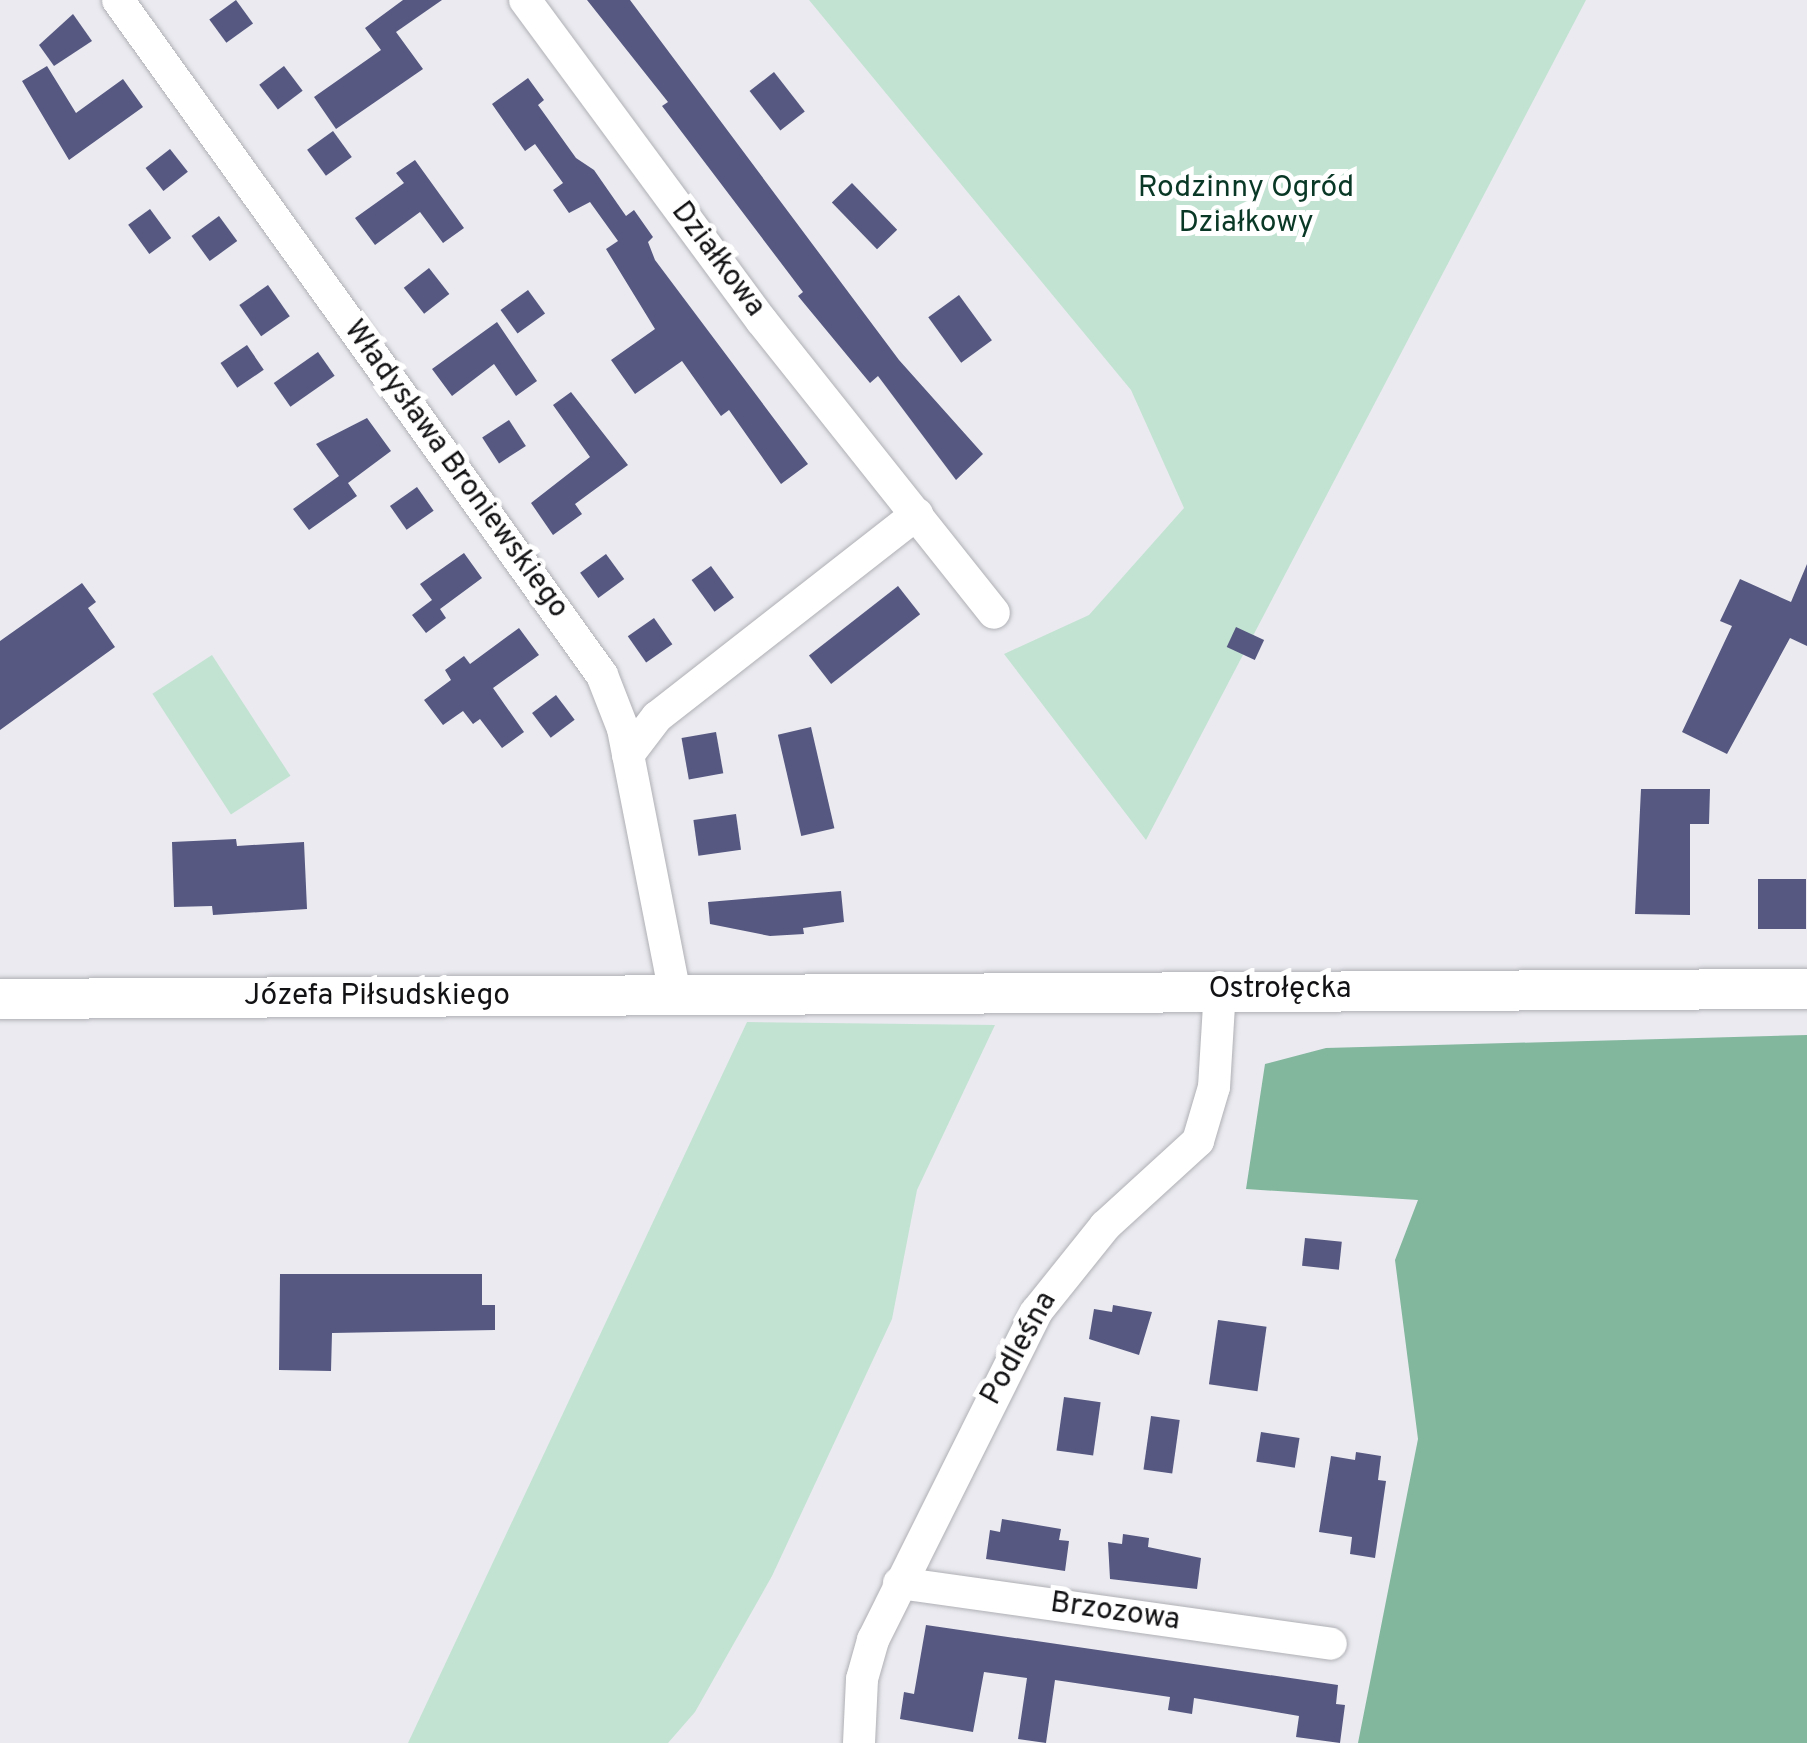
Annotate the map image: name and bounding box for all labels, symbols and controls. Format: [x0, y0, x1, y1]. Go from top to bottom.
park label: Rodzinny Ogród Działkowy [1138, 171, 1354, 242]
street label: Działkowa [662, 195, 772, 325]
street label: Władysława Broniewskiego [335, 314, 575, 626]
street label: Ostrołęcka [1208, 972, 1352, 1008]
street label: Józefa Piłsudskiego [244, 979, 510, 1015]
street label: Podleśna [974, 1286, 1066, 1412]
street label: Brzozowa [1048, 1586, 1182, 1640]

